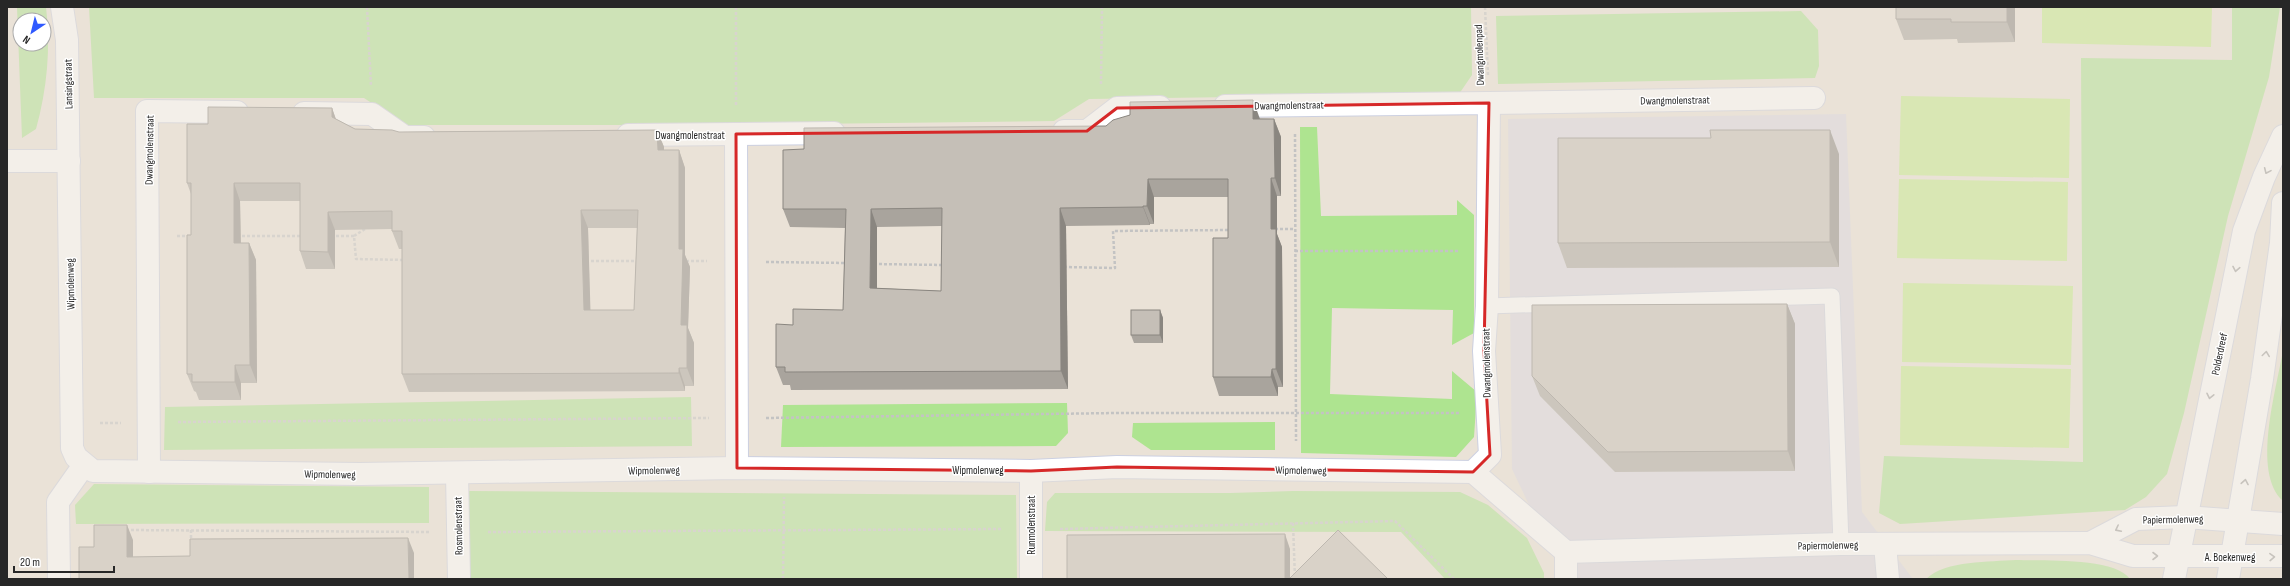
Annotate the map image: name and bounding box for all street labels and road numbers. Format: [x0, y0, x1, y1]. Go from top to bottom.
street label: Dwangmolenpad [1472, 24, 1487, 86]
street label: Lansingstraat [62, 58, 75, 109]
street label: Dwangmolenstraat [1640, 93, 1711, 108]
street label: Dwangmolenstraat [1254, 98, 1325, 113]
street label: Dwangmolenstraat [142, 114, 157, 185]
street label: Dwangmolenstraat [655, 129, 725, 142]
street label: Wipmolenweg [64, 258, 77, 310]
street label: Dwangmolenstraat [1479, 327, 1494, 398]
street label: Polderdreef [2209, 331, 2230, 376]
street label: Wipmolenweg [628, 464, 680, 477]
street label: Wipmolenweg [952, 464, 1004, 477]
street label: Wipmolenweg [1275, 464, 1327, 477]
street label: Wipmolenweg [304, 468, 356, 481]
street label: Runmolenstraat [1025, 495, 1038, 555]
street label: Rosmolenstraat [451, 496, 466, 555]
street label: Papiermolenweg [2143, 512, 2204, 527]
street label: Papiermolenweg [1798, 538, 1859, 553]
street label: A. Boekenweg [2204, 551, 2256, 564]

